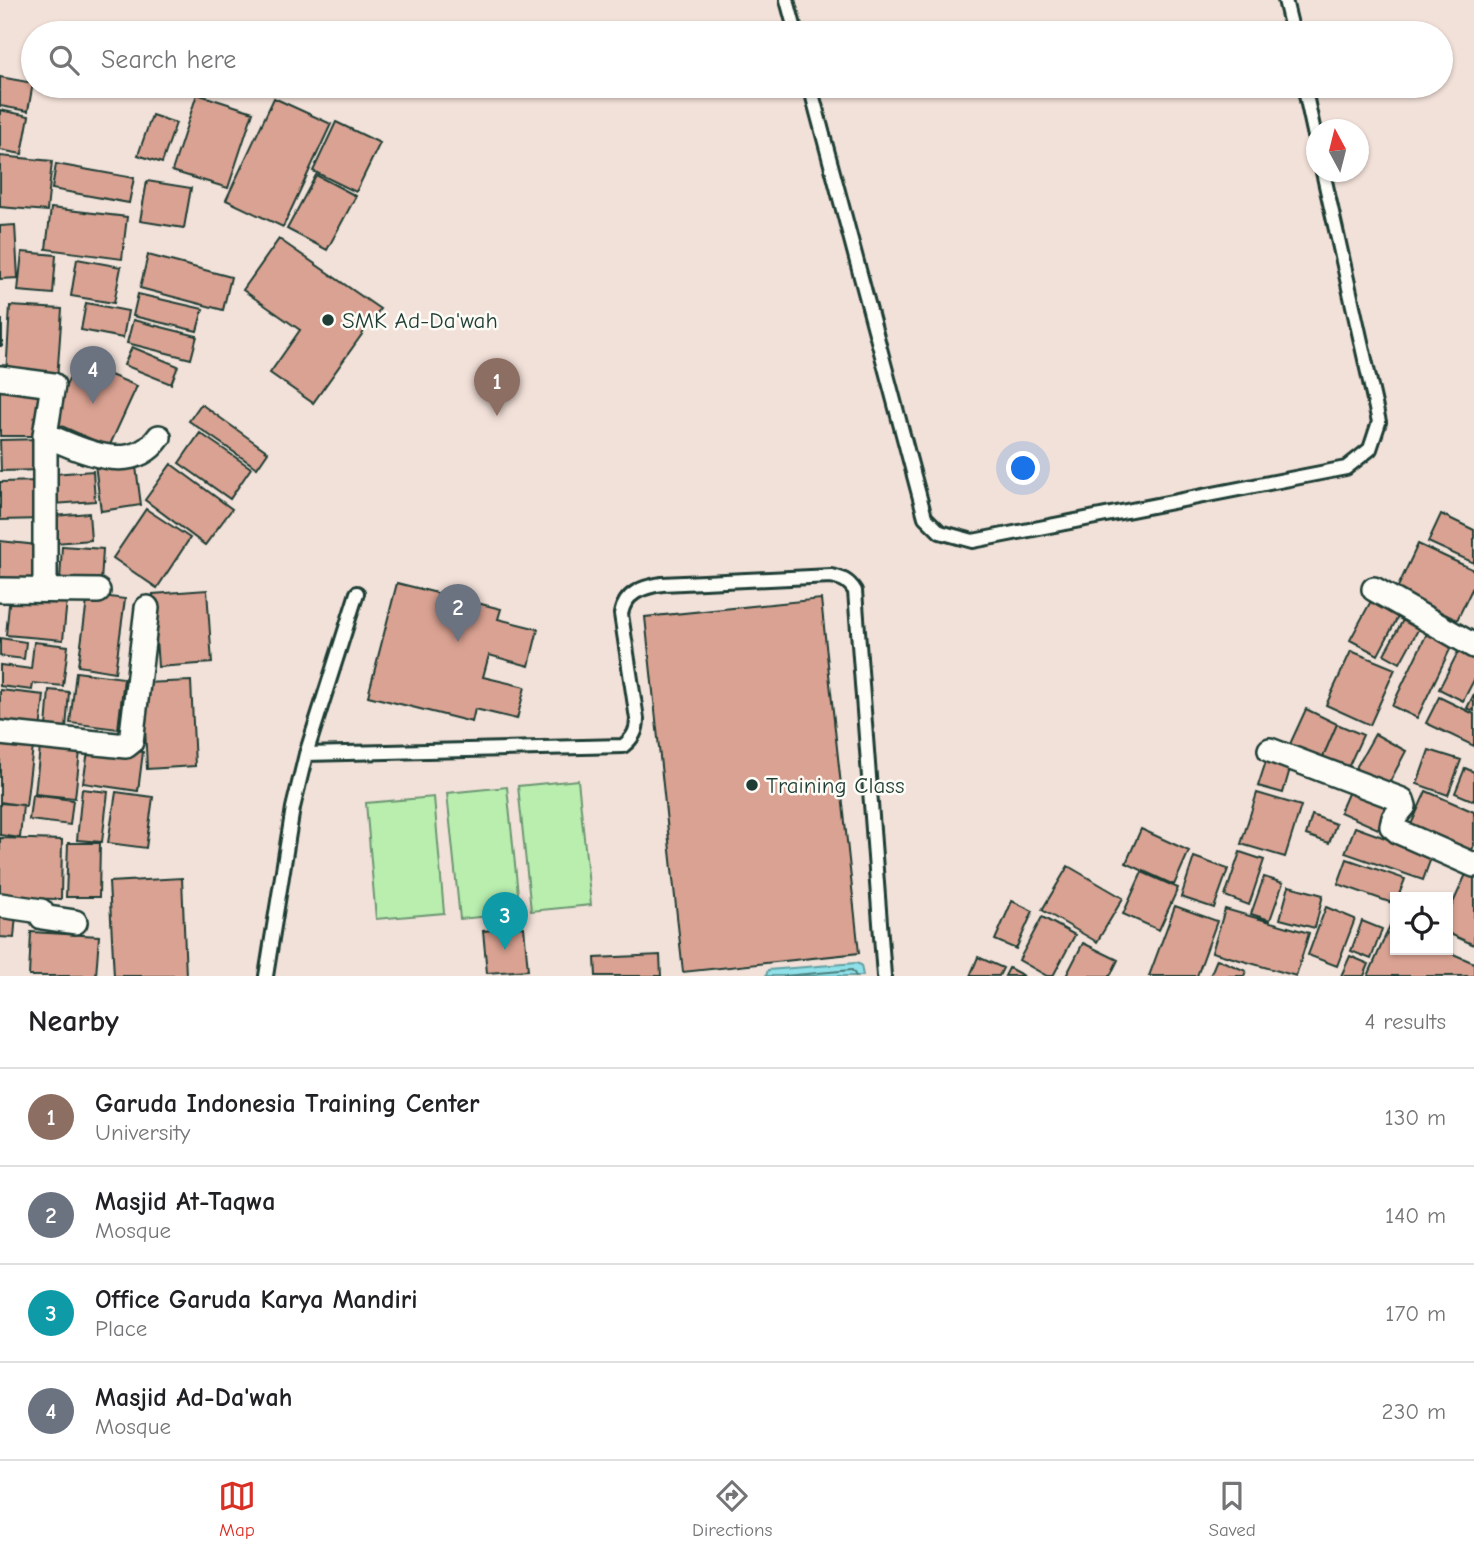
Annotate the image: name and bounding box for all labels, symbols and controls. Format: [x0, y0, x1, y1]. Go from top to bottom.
search box [21, 21, 1453, 98]
icon: search [45, 41, 83, 79]
text: Search here [101, 45, 236, 75]
north arrow [1306, 119, 1369, 182]
place label: SMK Ad-Da'wah [342, 307, 498, 334]
marker: SMK Ad-Da'wah [320, 312, 336, 328]
pin: 4 [70, 346, 116, 404]
pin: 1 [474, 358, 520, 416]
your location [1006, 451, 1040, 485]
pin: 2 [435, 584, 481, 642]
place label: Training Class [766, 772, 904, 799]
marker: Training Class [744, 777, 760, 793]
pin: 3 [482, 892, 528, 950]
map controls [1390, 892, 1453, 955]
button: locate [1390, 892, 1453, 955]
text: Nearby [28, 1004, 119, 1039]
text: 4 results [1364, 1008, 1446, 1035]
text: Garuda Indonesia Training Center [95, 1089, 480, 1119]
text: 1 [46, 1104, 56, 1131]
text: 130 m [1385, 1104, 1446, 1131]
text: University [95, 1119, 190, 1146]
text: Masjid At-Taqwa [95, 1187, 275, 1217]
text: 2 [45, 1202, 57, 1229]
text: 140 m [1385, 1202, 1446, 1229]
text: Mosque [95, 1217, 171, 1244]
text: Office Garuda Karya Mandiri [95, 1285, 418, 1315]
text: 3 [45, 1300, 57, 1327]
text: 170 m [1385, 1300, 1446, 1327]
text: Place [95, 1315, 147, 1342]
text: Masjid Ad-Da'wah [95, 1383, 293, 1413]
text: 4 [46, 1398, 56, 1425]
text: 230 m [1382, 1398, 1446, 1425]
text: Mosque [95, 1413, 171, 1440]
tab: Map [218, 1477, 256, 1541]
tab: Directions [692, 1477, 772, 1541]
tab: Saved [1209, 1477, 1256, 1541]

